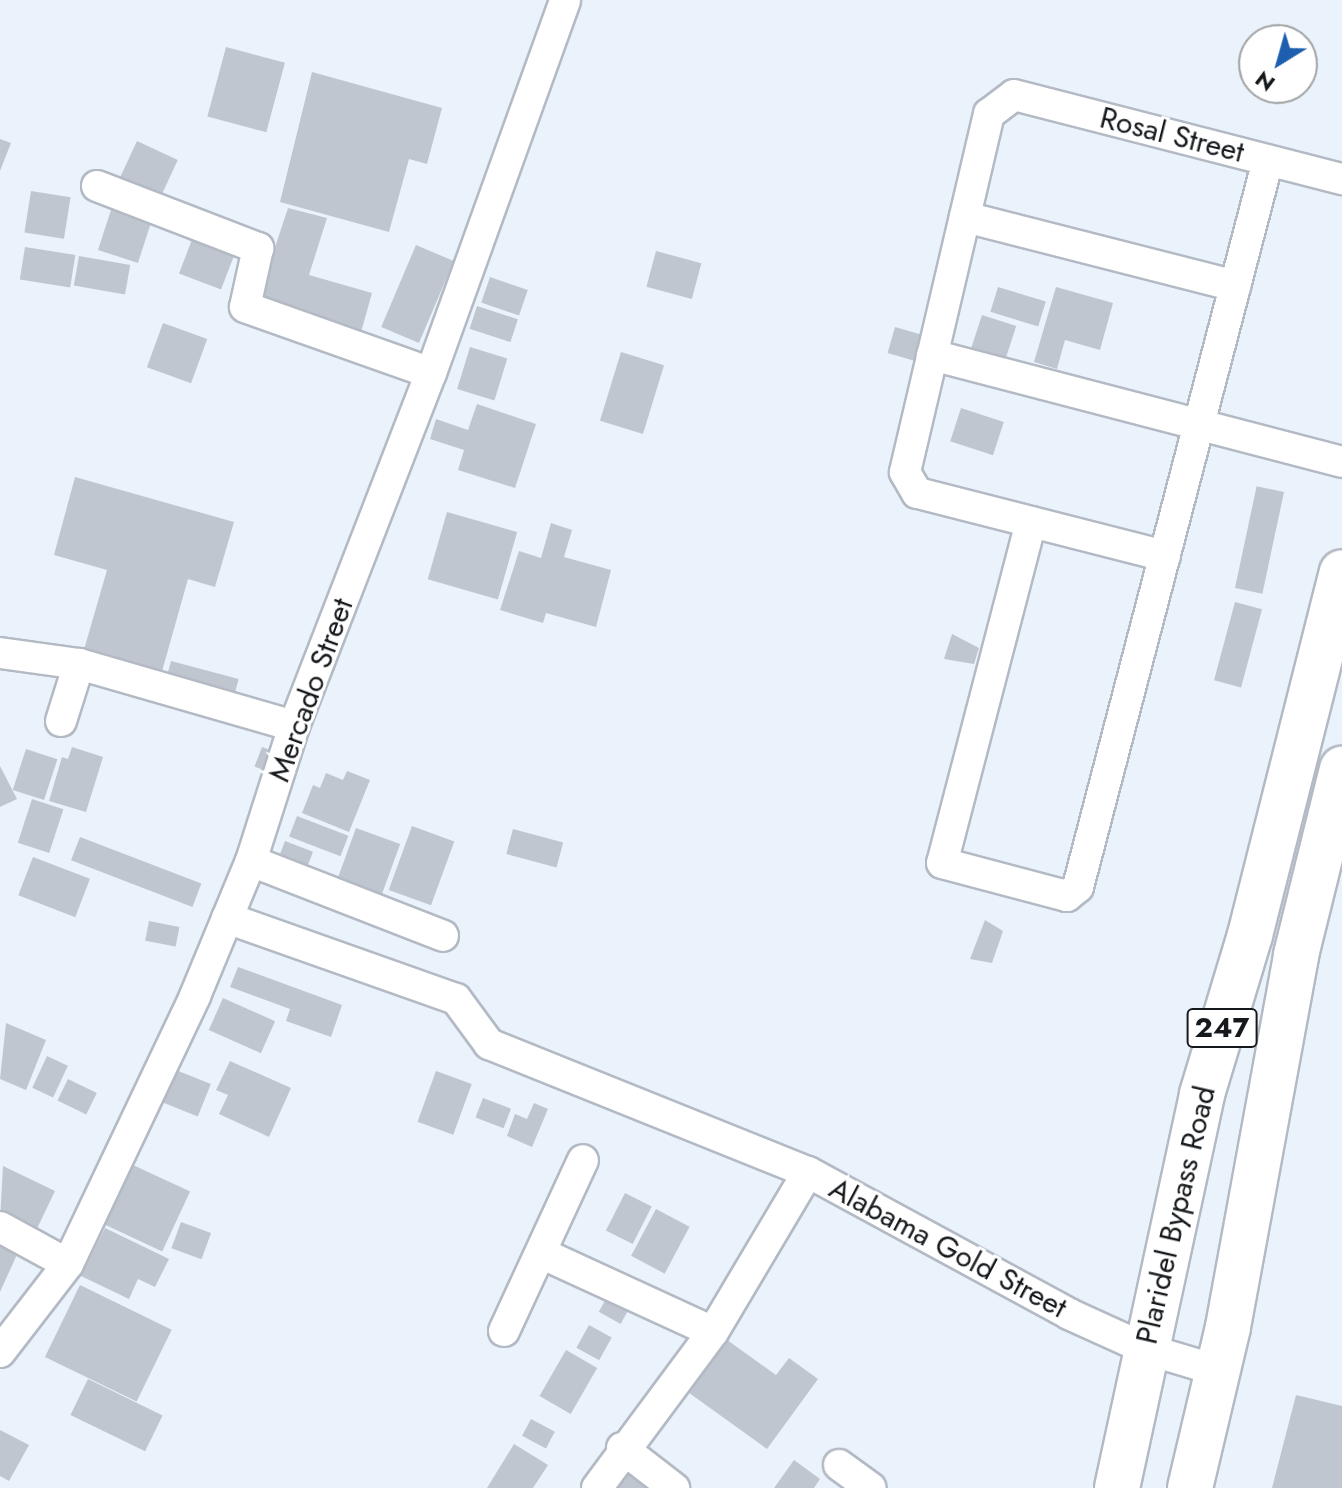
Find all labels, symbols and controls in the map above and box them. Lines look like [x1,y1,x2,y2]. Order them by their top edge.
north arrow [1238,24,1318,104]
text: N [1248,64,1281,100]
street label: Rosal Street [1096,100,1248,170]
street label: Mercado Street [261,593,361,787]
road number: 247 [1186,1004,1258,1052]
street label: Plaridel Bypass Road [1129,1082,1223,1348]
street label: Alabama Gold Street [823,1170,1073,1326]

